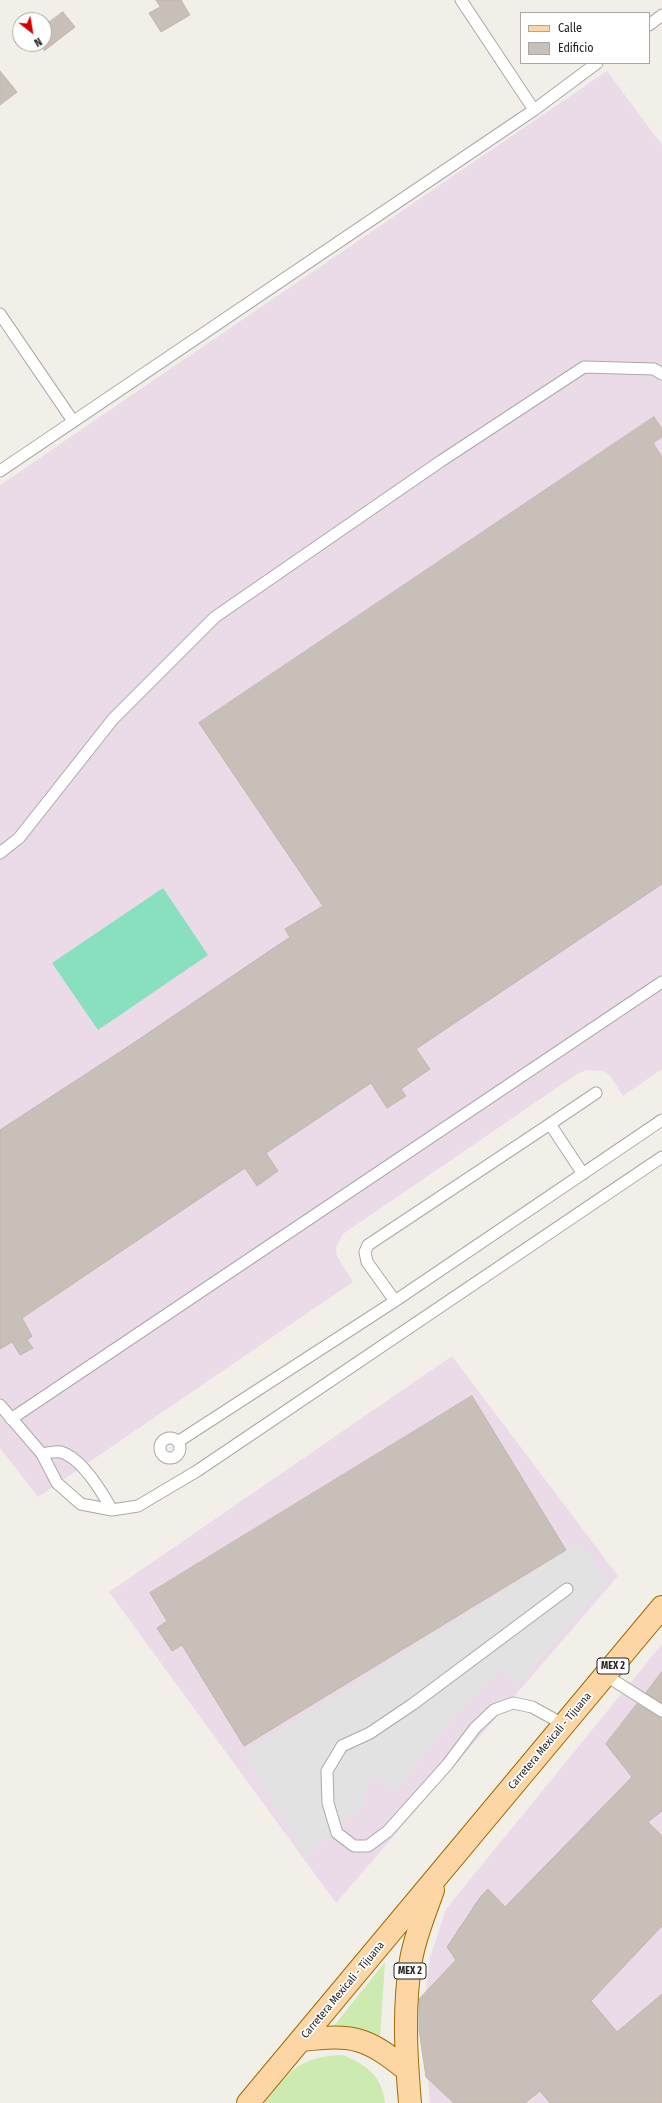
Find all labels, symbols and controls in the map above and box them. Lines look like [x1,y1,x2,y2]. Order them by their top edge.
north arrow [12,12,52,52]
legend [520,12,650,64]
text: Calle [558,21,582,35]
text: N [32,35,44,49]
text: Edificio [558,41,594,55]
road number: MEX 2 [597,1658,629,1674]
street label: Carretera Mexicali - Tijuana [506,1690,594,1792]
street label: Carretera Mexicali - Tijuana [299,1939,387,2041]
road number: MEX 2 [394,1963,426,1979]

